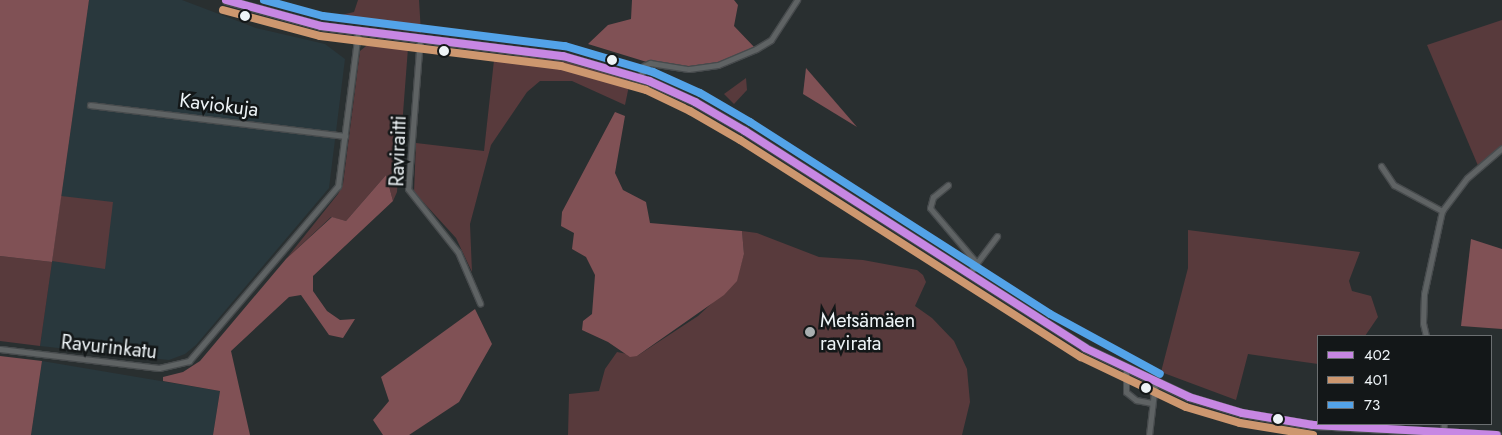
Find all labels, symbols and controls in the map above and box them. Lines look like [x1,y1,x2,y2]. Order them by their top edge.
unlabelled marker [240,11,250,21]
unlabelled marker [439,46,449,56]
unlabelled marker [607,55,617,65]
street label: Kaviokuja [178,88,260,122]
street label: Raviraitti [385,115,411,187]
place label: Metsämäen ravirata [820,309,915,356]
marker: Metsämäen ravirata [804,326,816,338]
street label: Ravurinkatu [60,330,158,364]
legend [1317,335,1492,425]
text: 402 [1364,344,1390,366]
text: 401 [1364,369,1389,391]
unlabelled marker [1141,383,1151,393]
text: 73 [1364,394,1380,416]
unlabelled marker [1273,414,1283,424]

